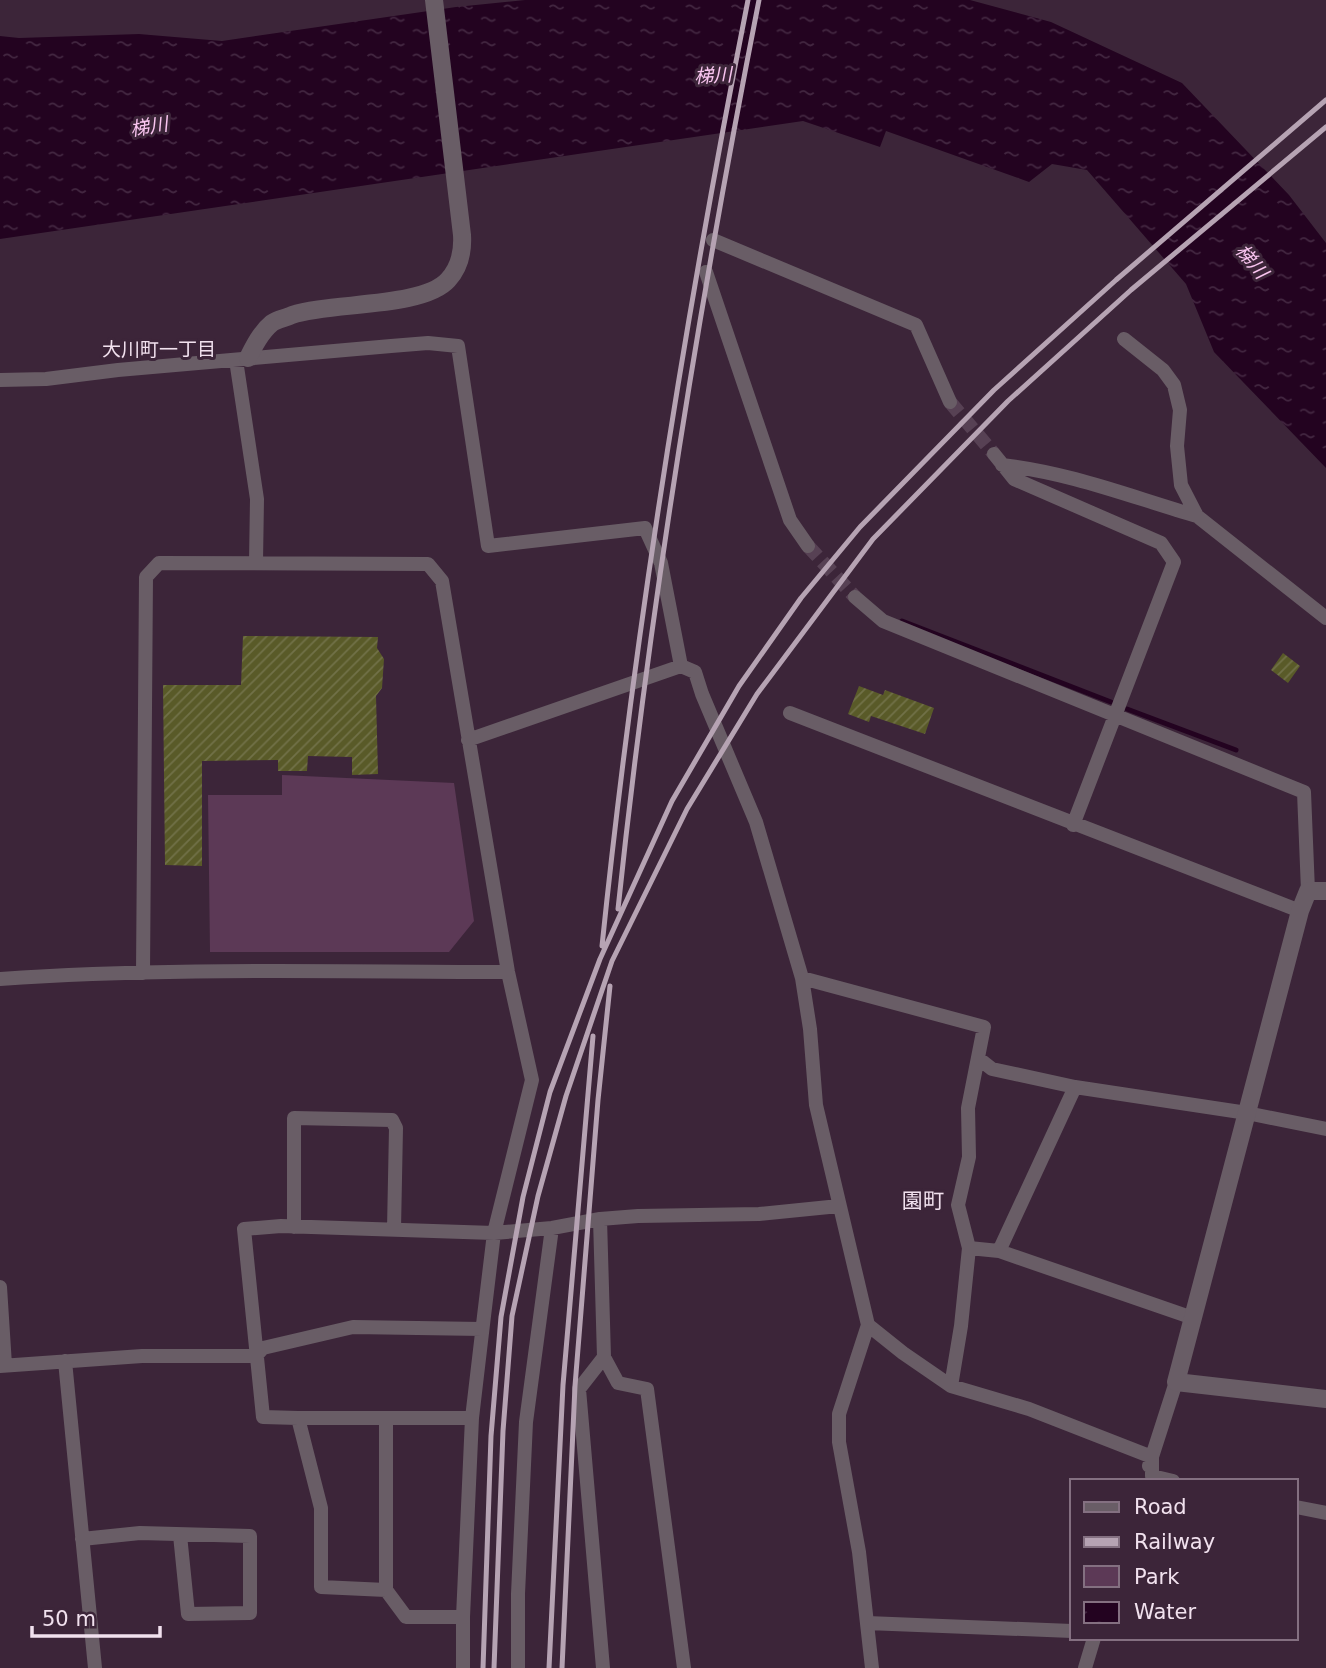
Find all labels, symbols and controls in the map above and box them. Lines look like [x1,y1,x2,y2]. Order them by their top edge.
water label: 梯川 [693,63,735,87]
water label: 梯川 [129,112,171,140]
water label: 梯川 [1231,239,1274,284]
district label: 大川町一丁目 [102,338,216,360]
district label: 園町 [902,1189,944,1213]
legend [1070,1479,1298,1640]
text: Road [1134,1495,1187,1519]
text: Railway [1134,1530,1215,1554]
text: Park [1134,1565,1180,1589]
scale bar [32,1594,159,1638]
text: Water [1134,1600,1196,1624]
text: 50 m [42,1607,96,1631]

